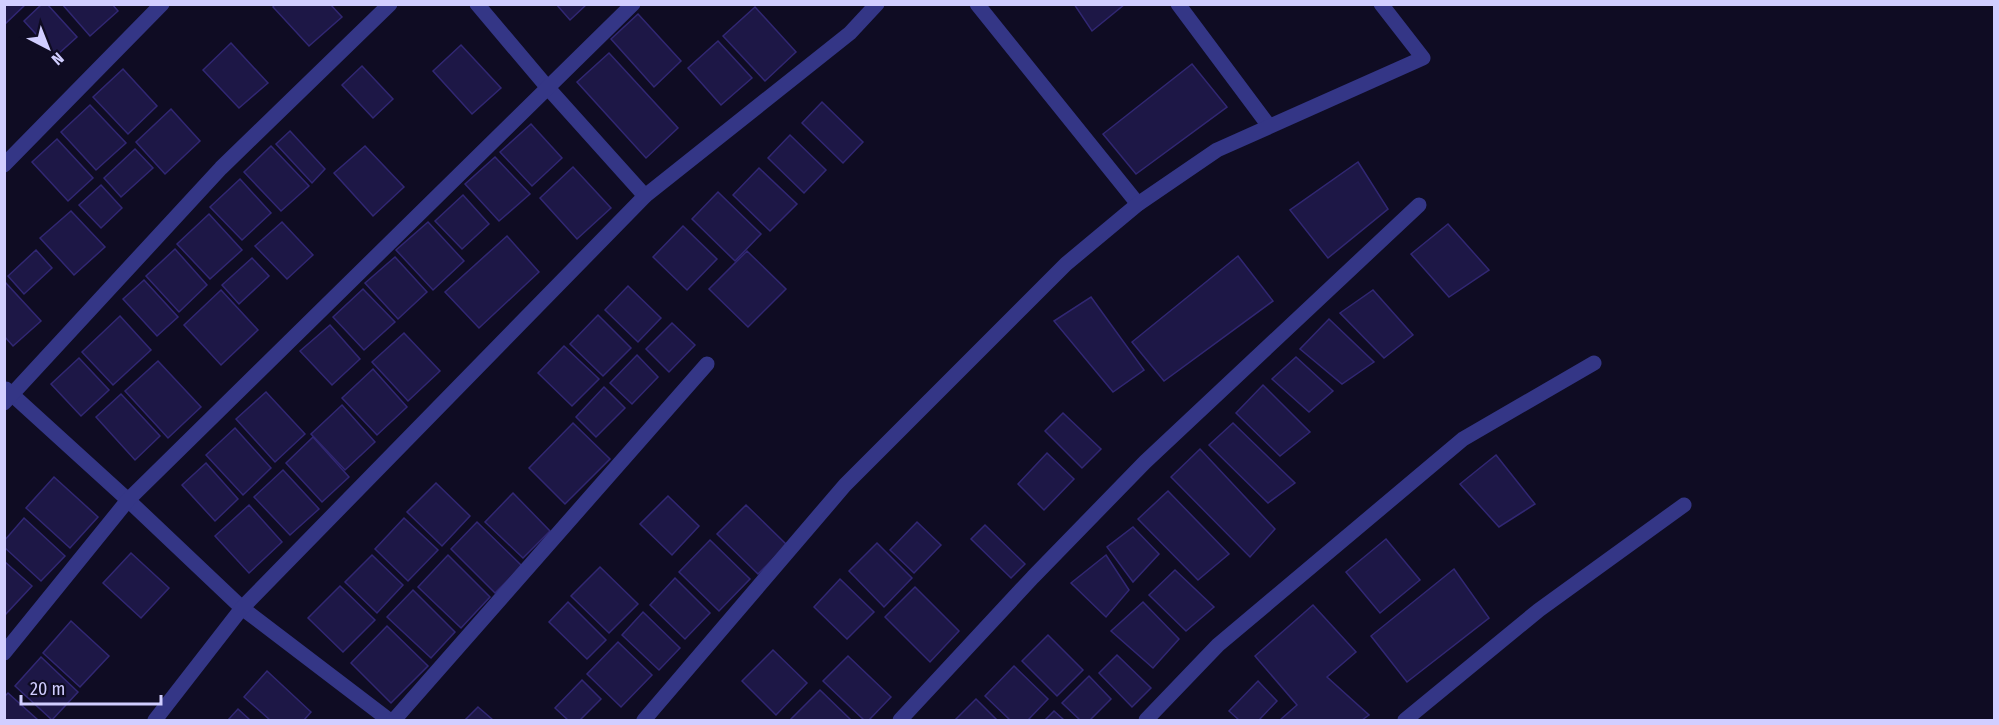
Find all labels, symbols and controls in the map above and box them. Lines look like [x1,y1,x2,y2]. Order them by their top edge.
north arrow [18,18,78,78]
text: N [48,49,68,69]
scale bar [21,668,160,706]
text: 20 m [30,678,65,700]

